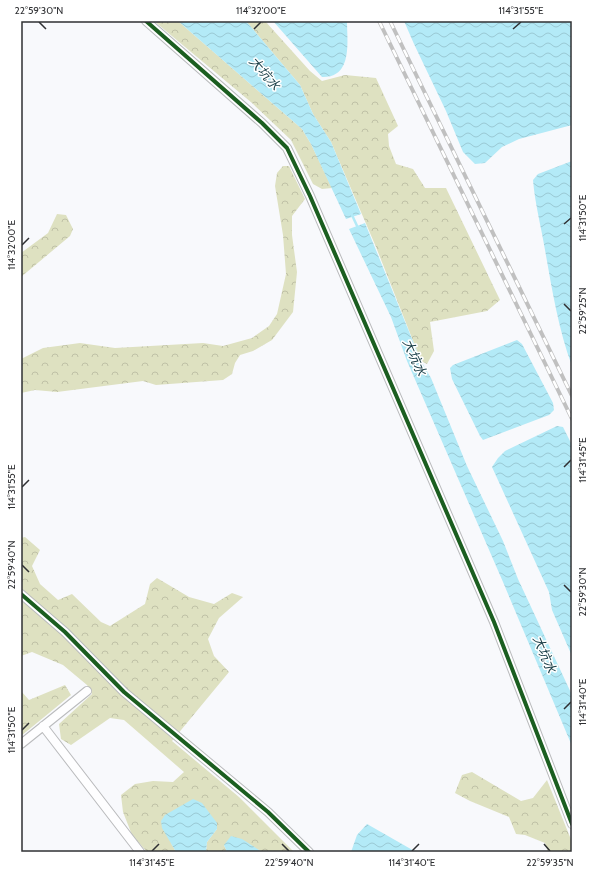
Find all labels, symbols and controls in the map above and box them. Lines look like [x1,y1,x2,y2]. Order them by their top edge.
text: 22°59'30"N [15,4,63,17]
text: 114°32'00"E [236,4,287,17]
text: 114°31'55"E [498,4,544,17]
water label: 大坑水 [246,53,284,94]
text: 114°31'50"E [576,194,589,241]
text: 114°32'00"E [5,219,18,270]
text: 22°59'25"N [576,287,589,335]
water label: 大坑水 [400,336,431,379]
text: 114°31'45"E [576,437,589,483]
text: 114°31'55"E [5,464,18,510]
text: 22°59'40"N [5,540,18,590]
text: 22°59'30"N [576,568,589,616]
water label: 大坑水 [530,633,560,676]
text: 114°31'40"E [576,678,589,725]
text: 114°31'50"E [5,706,18,753]
text: 114°31'45"E [129,856,175,869]
text: 22°59'40"N [264,856,314,869]
text: 114°31'40"E [389,856,436,869]
text: 22°59'35"N [526,856,574,869]

